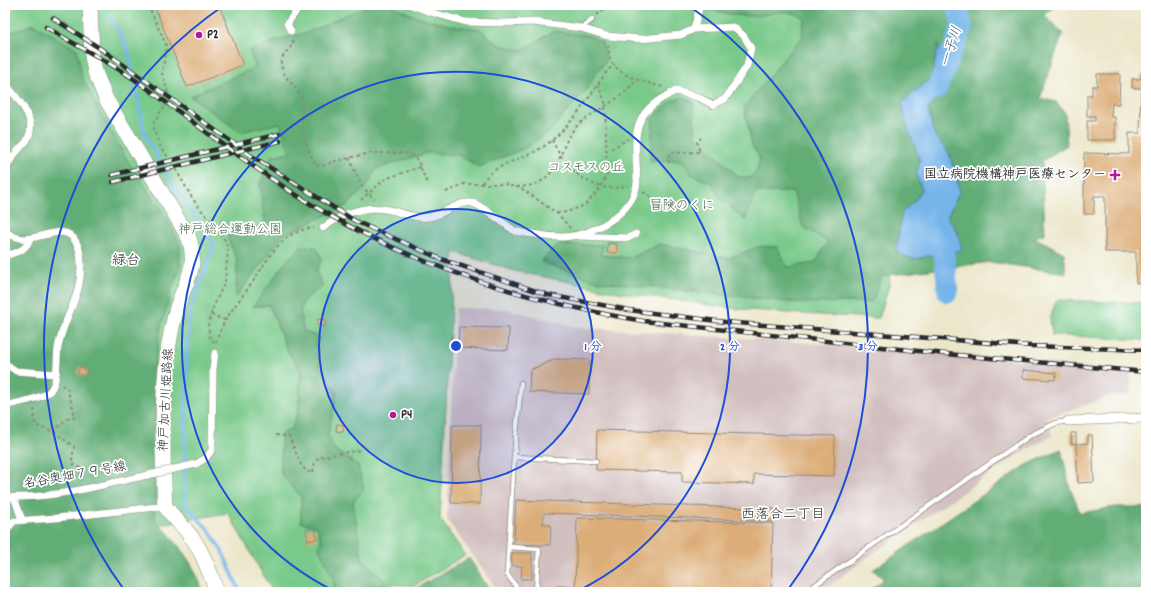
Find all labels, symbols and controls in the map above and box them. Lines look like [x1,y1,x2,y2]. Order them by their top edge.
water label: 一子川 [936,24,968,70]
place label: P2 [207,26,219,45]
marker: P2 [194,30,204,40]
park label: コスモスの丘 [547,159,625,178]
place label: 国立病院機構神戸医療センター [924,166,1106,185]
marker: 国立病院機構神戸医療センター [1109,169,1121,181]
park label: 冒険のくに [649,197,715,216]
park label: 神戸総合運動公園 [178,221,282,240]
district label: 緑台 [112,251,140,271]
centre of rings [449,339,463,353]
text: 1 分 [584,339,602,356]
text: 2 分 [720,339,740,356]
text: 3 分 [858,339,878,356]
street label: 神戸加古川姫路線 [155,347,179,452]
place label: P4 [401,406,412,425]
marker: P4 [388,410,398,420]
street label: 名谷奥畑７９号線 [22,457,129,494]
district label: 西落合二丁目 [741,505,825,525]

